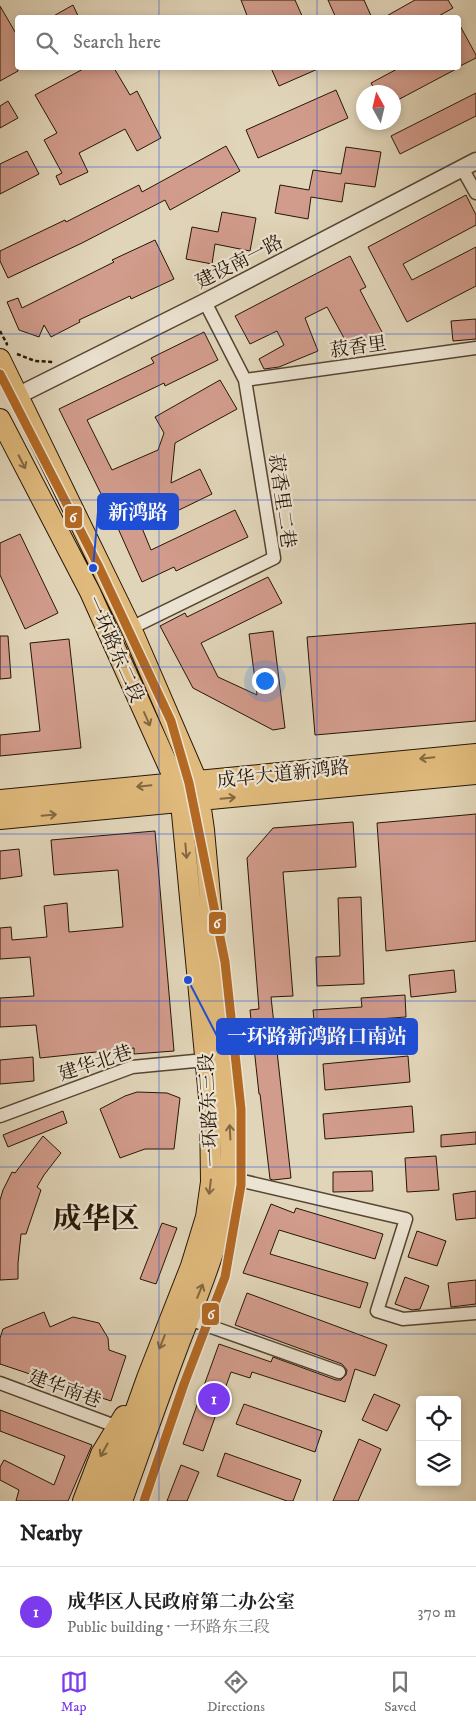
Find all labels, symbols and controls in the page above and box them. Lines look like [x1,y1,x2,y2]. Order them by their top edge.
search box [15,15,461,70]
icon: search [33,29,61,57]
text: Search here [73,31,161,54]
north arrow [356,85,401,130]
street label: 建设南一路 [192,231,287,294]
street label: 菽香里 [328,332,388,363]
street label: 菽香里二巷 [264,453,300,550]
one-way arrow [18,455,28,469]
callout: 新鸿路 [98,494,178,529]
text: 新鸿路 [108,501,168,526]
line badge: 6 [64,505,83,529]
text: 6 [69,509,77,527]
street label: 一环路东二段 [81,593,148,706]
your location [252,668,278,694]
one-way arrow [143,711,153,726]
one-way arrow [420,754,436,763]
street label: 成华大道新鸿路 [216,756,351,793]
one-way arrow [136,781,152,791]
one-way arrow [219,793,235,802]
one-way arrow [40,810,56,819]
one-way arrow [181,843,190,859]
line badge: 6 [208,911,227,935]
text: 6 [213,915,221,933]
callout: 一环路新鸿路口南站 [217,1019,417,1054]
text: 一环路新鸿路口南站 [227,1025,407,1050]
street label: 建华北巷 [56,1041,135,1086]
street label: 一环路东三段 [195,1052,224,1167]
one-way arrow [226,1125,235,1141]
one-way arrow [205,1179,215,1195]
district label: 成华区 [52,1202,140,1238]
one-way arrow [196,1283,205,1299]
line badge: 6 [201,1302,220,1326]
text: 6 [207,1306,215,1324]
one-way arrow [157,1334,167,1349]
street label: 建华南巷 [25,1366,104,1413]
pin: 1 [198,1380,230,1418]
map controls [416,1396,461,1486]
button: locate [416,1396,461,1441]
button: layers [416,1441,461,1486]
one-way arrow [99,1442,109,1457]
text: Nearby [20,1521,82,1547]
text: 成华区人民政府第二办公室 [67,1591,295,1614]
text: 1 [33,1602,39,1622]
text: 370 m [418,1602,456,1622]
text: Public building · 一环路东三段 [67,1617,270,1637]
tab: Map [60,1668,88,1716]
tab: Directions [207,1668,265,1716]
tab: Saved [384,1668,416,1716]

